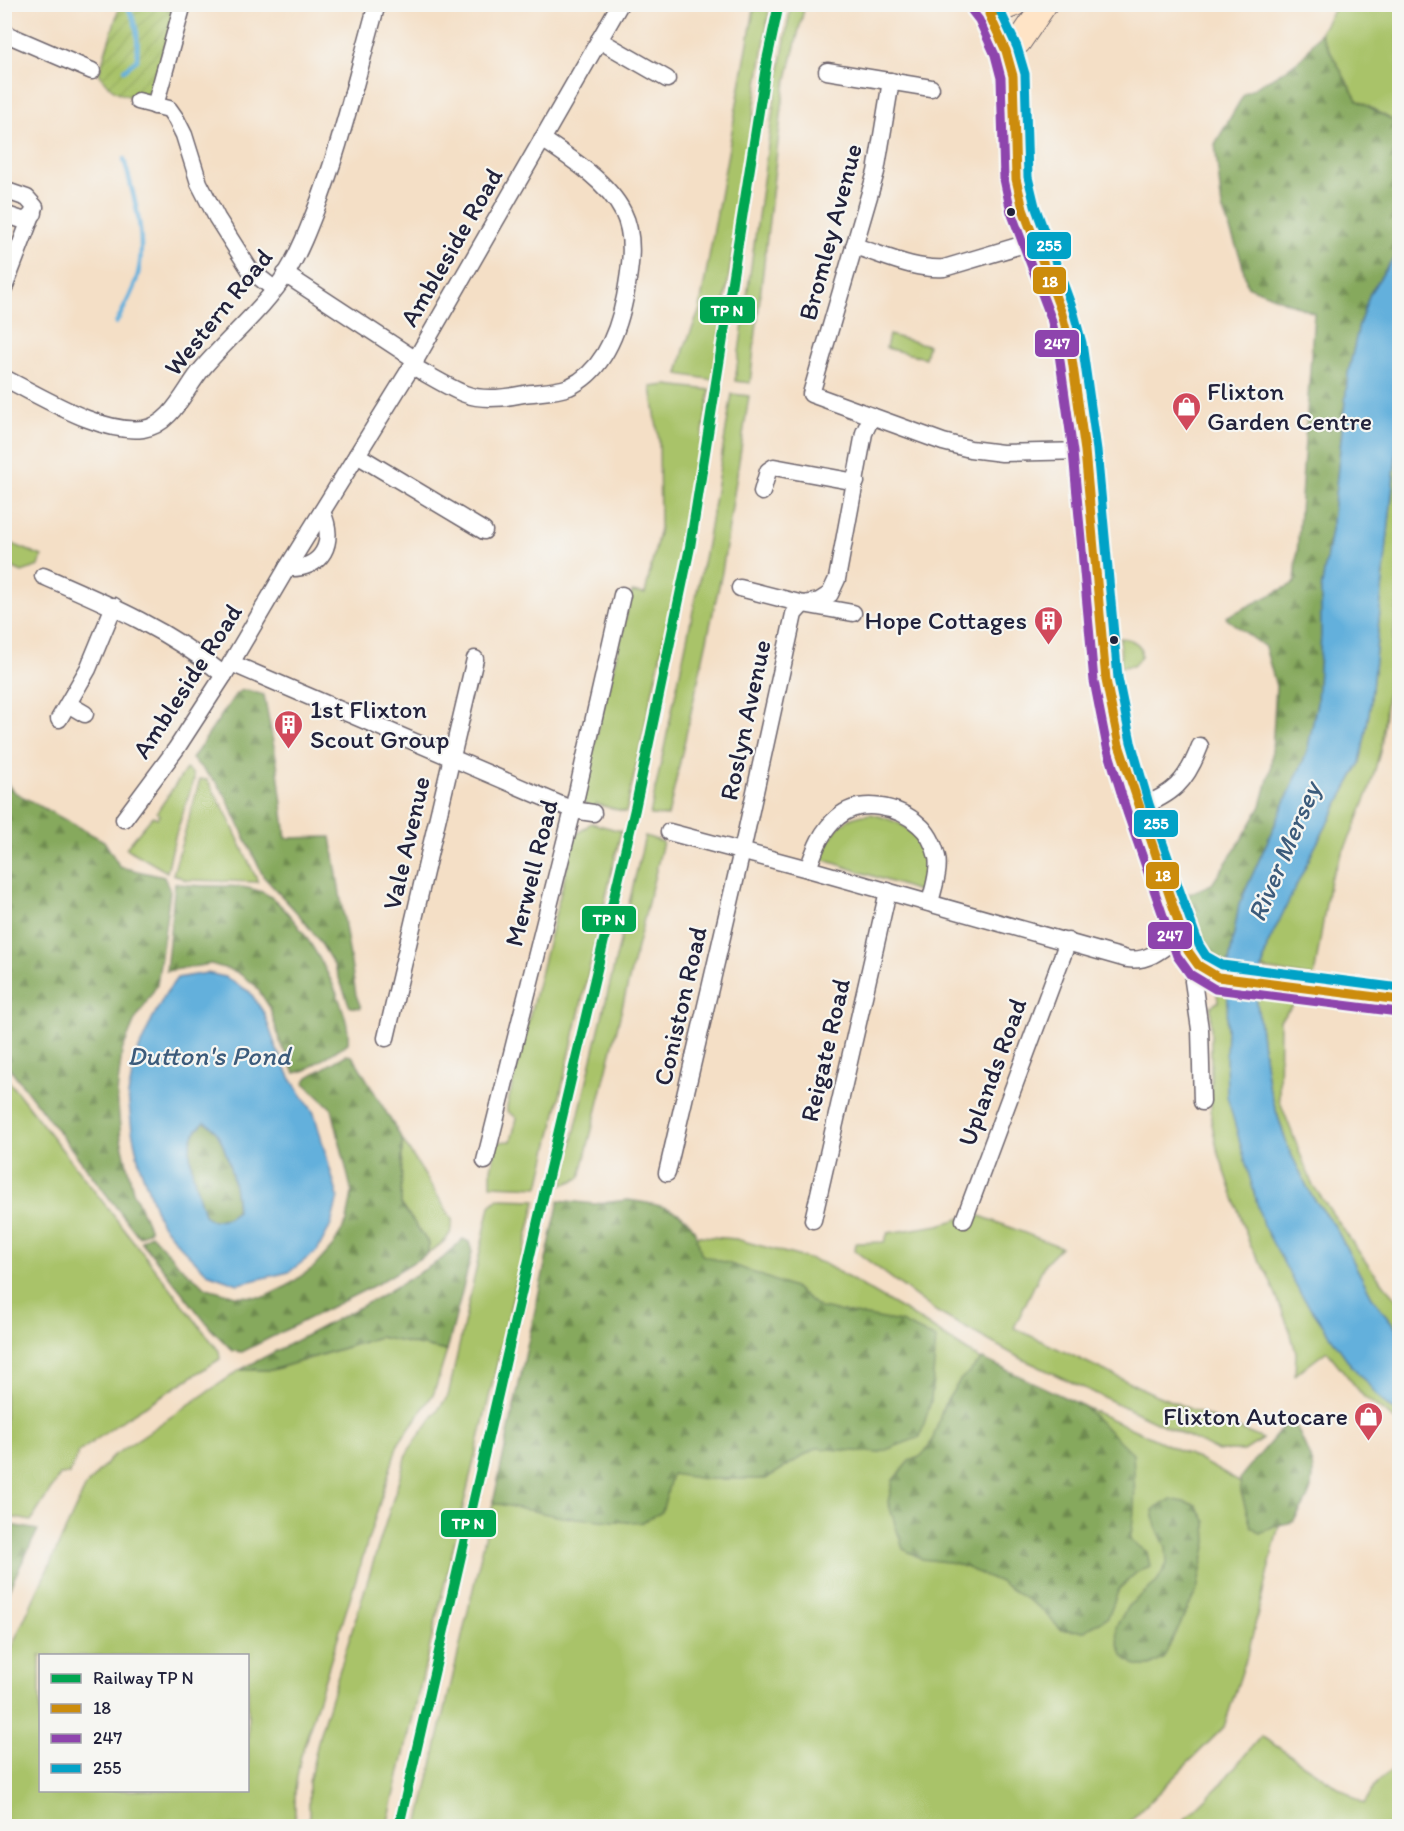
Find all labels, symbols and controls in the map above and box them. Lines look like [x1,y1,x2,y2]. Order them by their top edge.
street label: Bromley Avenue [791,140,869,324]
street label: Ambleside Road [393,162,509,332]
unlabelled marker [1005,206,1017,218]
line badge: 255 [1026,231,1072,260]
text: 255 [1036,236,1062,255]
street label: Western Road [157,242,279,382]
line badge: 18 [1032,266,1067,295]
text: 18 [1042,272,1058,291]
line badge: TP N [699,296,756,324]
text: TP N [710,301,743,320]
line badge: 247 [1034,329,1080,358]
text: 247 [1044,334,1070,353]
place label: Flixton Garden Centre [1207,375,1372,437]
shop icon: Flixton Garden Centre [1170,390,1202,432]
street label: Ambleside Road [125,598,249,764]
place label: Hope Cottages [864,604,1027,636]
building icon: Hope Cottages [1032,604,1064,646]
unlabelled marker [1108,634,1120,646]
street label: Roslyn Avenue [712,637,778,803]
place label: 1st Flixton Scout Group [310,693,450,755]
building icon: 1st Flixton Scout Group [273,708,305,750]
street label: Vale Avenue [375,773,437,913]
water label: River Mersey [1239,774,1329,926]
street label: Merwell Road [497,796,565,950]
line badge: 255 [1133,809,1179,838]
text: 255 [1143,814,1169,833]
line badge: 18 [1145,861,1180,890]
text: 18 [1155,866,1171,885]
line badge: TP N [581,905,637,933]
text: TP N [592,910,625,929]
line badge: 247 [1147,921,1193,950]
street label: Coniston Road [646,923,714,1089]
text: 247 [1157,926,1183,945]
street label: Reigate Road [793,975,857,1125]
street label: Uplands Road [950,994,1034,1150]
water label: Dutton's Pond [127,1039,293,1072]
place label: Flixton Autocare [1163,1400,1348,1432]
shop icon: Flixton Autocare [1353,1400,1385,1442]
line badge: TP N [440,1509,497,1538]
text: TP N [451,1514,484,1533]
legend [39,1654,249,1792]
text: Railway TP N [93,1667,194,1689]
text: 18 [93,1697,111,1719]
text: 247 [93,1727,122,1749]
text: 255 [93,1757,121,1779]

